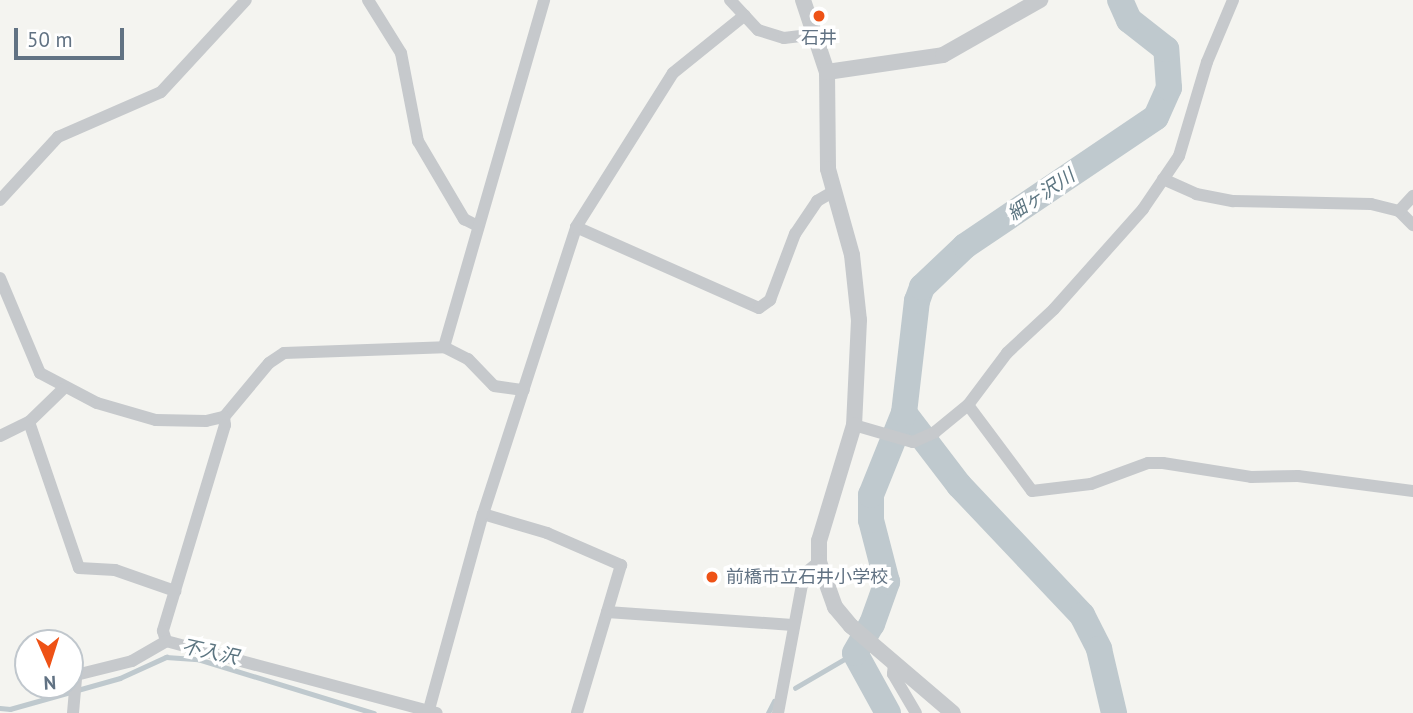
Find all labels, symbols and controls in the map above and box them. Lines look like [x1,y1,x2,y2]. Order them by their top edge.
marker: 石井 [811,8,827,24]
scale bar [18,14,128,58]
text: 50 m [27,26,73,53]
place label: 石井 [801,27,837,49]
water label: 細ヶ沢川 [1003,164,1079,226]
place label: 前橋市立石井小学校 [726,566,888,588]
marker: 前橋市立石井小学校 [704,569,720,585]
north arrow [14,629,84,699]
water label: 不入沢 [180,635,240,669]
text: N [43,671,57,695]

